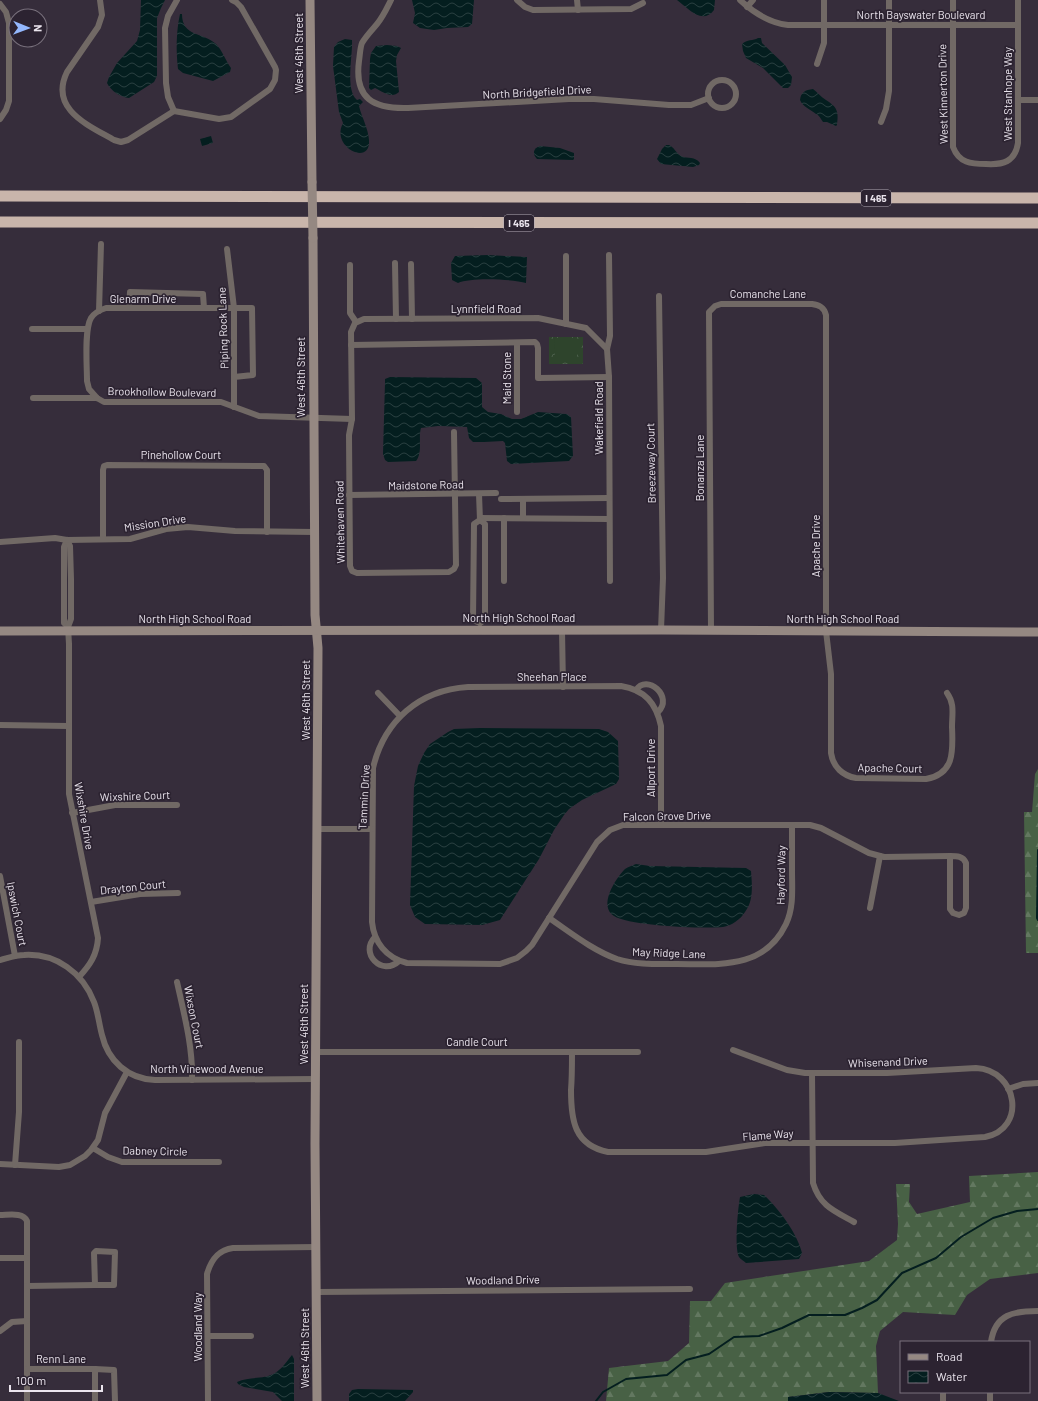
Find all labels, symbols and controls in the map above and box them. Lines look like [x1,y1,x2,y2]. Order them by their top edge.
north arrow [8,8,48,48]
street label: North Bayswater Boulevard [857,8,985,21]
street label: West 46th Street [292,13,305,93]
text: N [32,24,45,32]
street label: West Kinnerton Drive [935,44,950,144]
street label: West Stanhope Way [1001,47,1014,141]
street label: North Bridgefield Drive [482,82,592,101]
road number: I 465 [861,190,891,206]
road number: I 465 [504,215,534,231]
street label: Piping Rock Lane [215,287,230,369]
street label: Comanche Lane [730,287,806,300]
street label: Glenarm Drive [110,292,176,305]
street label: Lynnfield Road [451,302,521,315]
street label: West 46th Street [294,337,307,417]
street label: Maid Stone [500,352,513,404]
street label: Wakefield Road [592,381,605,455]
street label: Brookhollow Boulevard [107,384,217,399]
street label: Breezeway Court [643,423,658,503]
street label: Bonanza Lane [693,435,706,501]
street label: Pinehollow Court [141,448,221,461]
street label: Maidstone Road [388,477,464,492]
street label: Whitehaven Road [332,480,347,564]
street label: Mission Drive [123,511,187,534]
street label: Apache Drive [809,515,822,577]
street label: North High School Road [463,611,575,624]
street label: North High School Road [139,612,251,625]
street label: North High School Road [787,612,899,625]
street label: West 46th Street [299,660,312,740]
street label: Sheehan Place [517,670,587,683]
street label: Allport Drive [644,739,657,797]
street label: Apache Court [858,760,922,775]
street label: Tammin Drive [355,764,372,830]
street label: Wixshire Drive [72,781,97,851]
street label: Wixshire Court [100,788,170,803]
street label: Falcon Grove Drive [623,808,711,823]
street label: Hayford Way [773,845,788,905]
street label: Drayton Court [99,877,166,896]
street label: Ipswich Court [5,881,30,947]
street label: May Ridge Lane [632,945,706,960]
street label: Wixson Court [182,984,207,1049]
street label: West 46th Street [297,984,310,1064]
street label: Candle Court [446,1035,508,1048]
street label: Whisenand Drive [848,1054,928,1069]
street label: North Vinewood Avenue [150,1062,264,1075]
street label: Flame Way [742,1126,794,1143]
street label: Dabney Circle [123,1143,188,1158]
street label: Woodland Drive [466,1272,540,1287]
street label: Woodland Way [191,1292,204,1362]
street label: West 46th Street [298,1308,311,1388]
legend [900,1341,1030,1393]
text: Road [936,1349,963,1363]
street label: Renn Lane [36,1352,86,1365]
scale bar [10,1367,102,1393]
text: Water [936,1369,968,1383]
text: 100 m [16,1373,46,1387]

